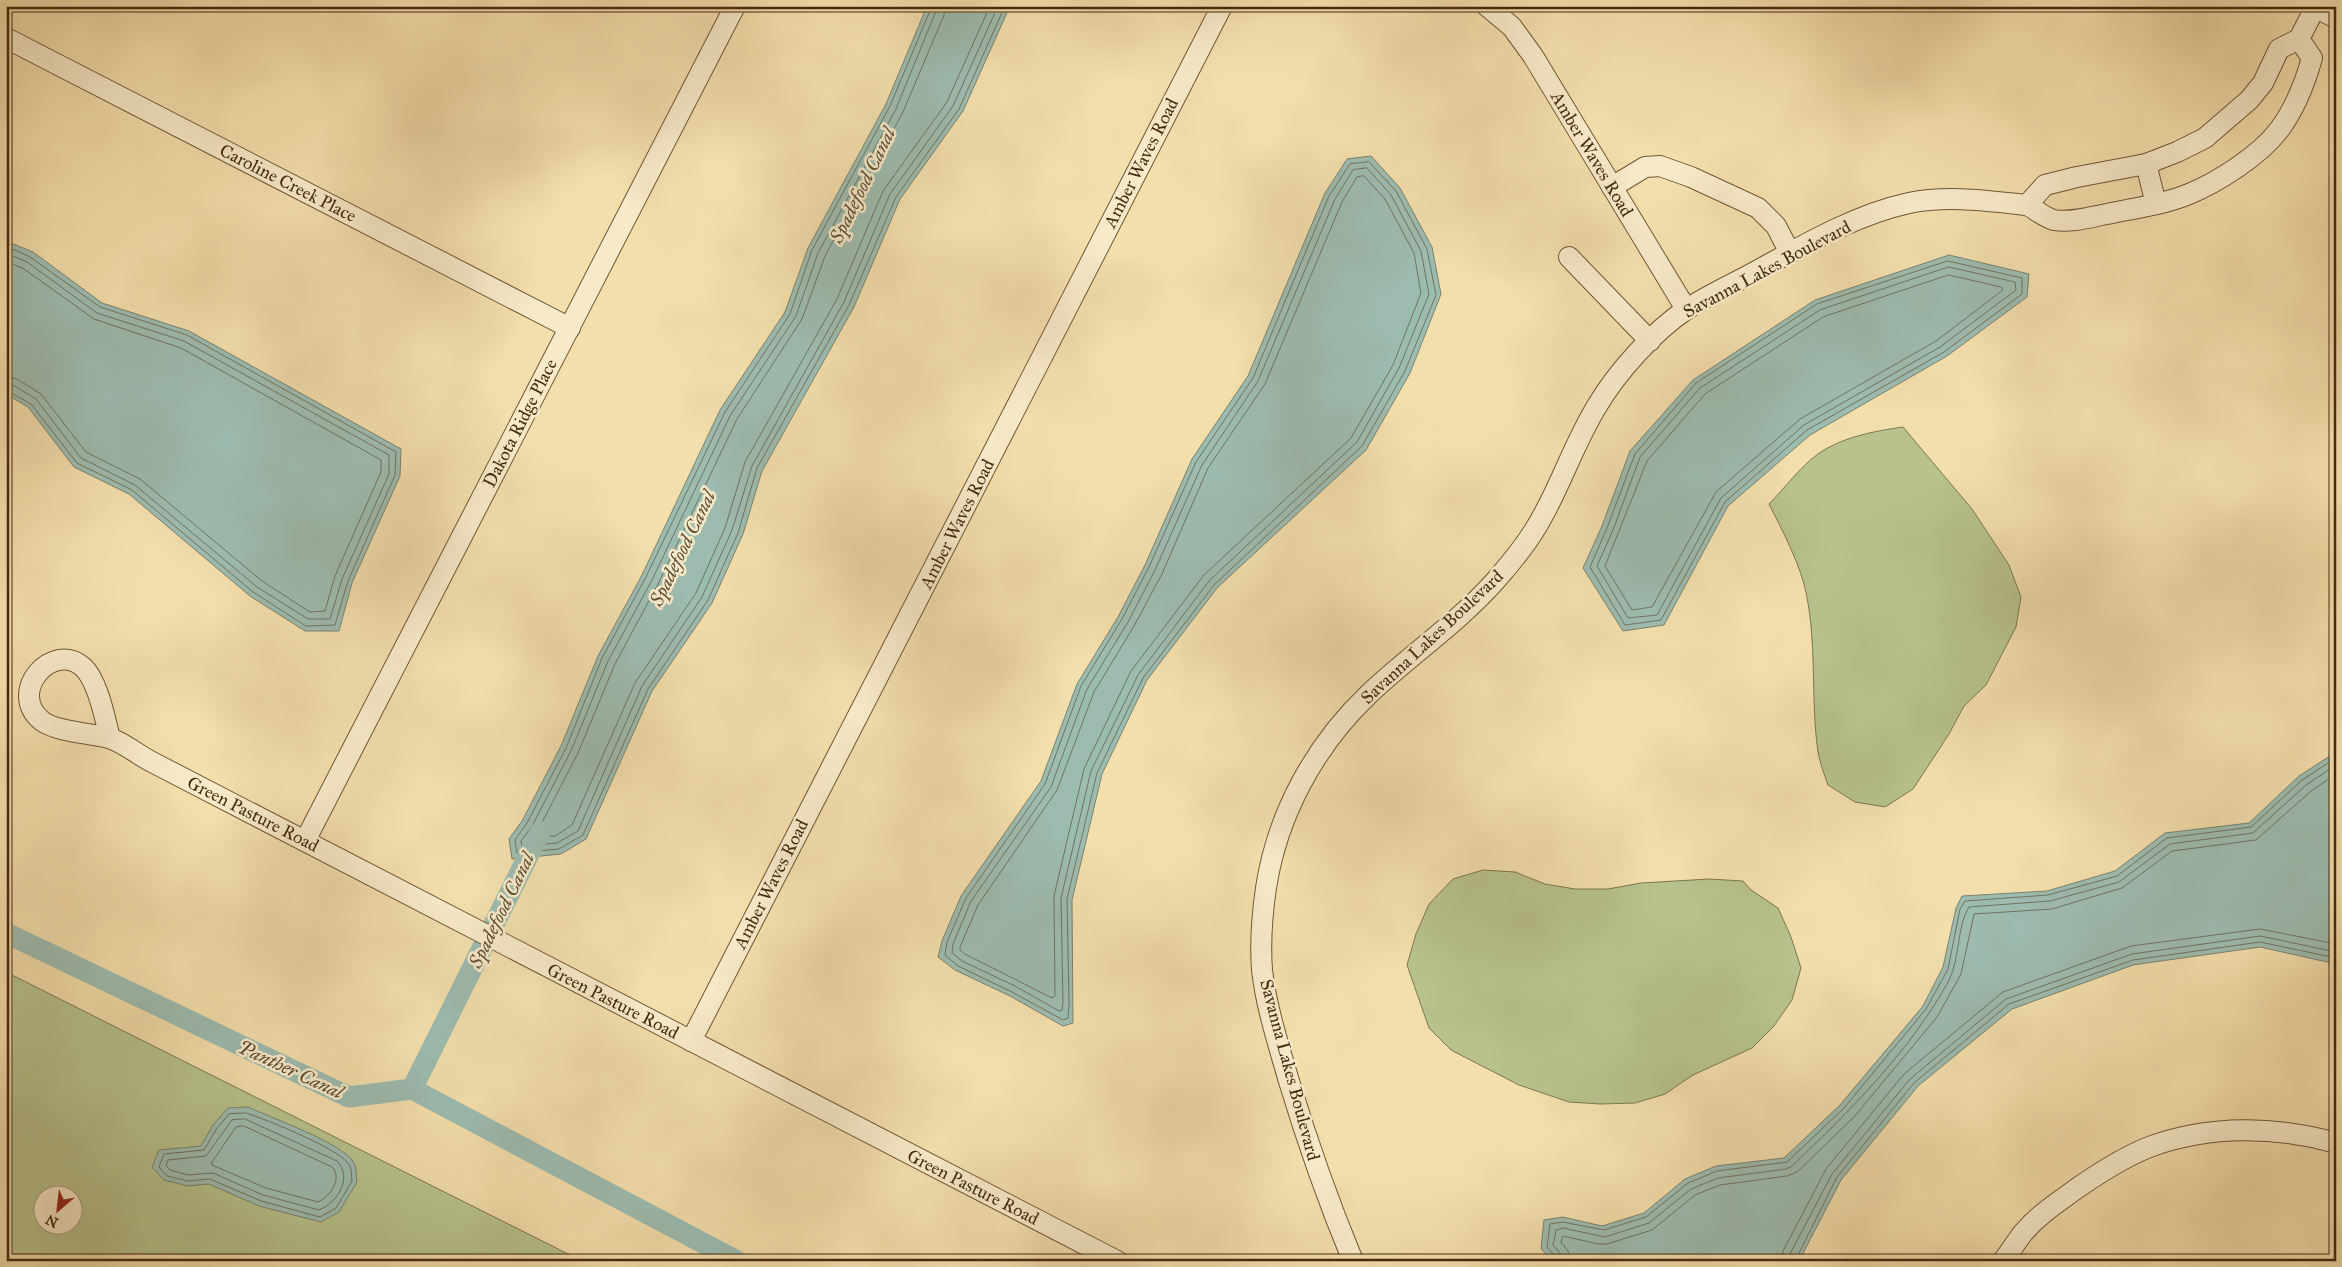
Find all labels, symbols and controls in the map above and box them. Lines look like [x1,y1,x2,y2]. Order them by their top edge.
street label: Amber Waves Road [1545,86,1638,221]
street label: Amber Waves Road [1098,95,1183,232]
water label: Spadefood Canal [824,122,902,248]
street label: Caroline Creek Place [216,139,360,227]
street label: Savanna Lakes Boulevard [1679,215,1855,323]
street label: Dakota Ridge Place [478,355,563,491]
street label: Amber Waves Road [914,456,999,593]
water label: Spadefood Canal [644,485,722,611]
street label: Savanna Lakes Boulevard [1356,565,1508,709]
street label: Green Pasture Road [183,771,323,857]
street label: Amber Waves Road [728,816,813,953]
water label: Spadefood Canal [463,847,541,973]
street label: Green Pasture Road [543,958,683,1044]
street label: Savanna Lakes Boulevard [1255,977,1325,1163]
water label: Panther Canal [235,1035,349,1105]
street label: Green Pasture Road [903,1144,1043,1230]
north arrow [32,1184,82,1234]
text: N [43,1211,61,1231]

